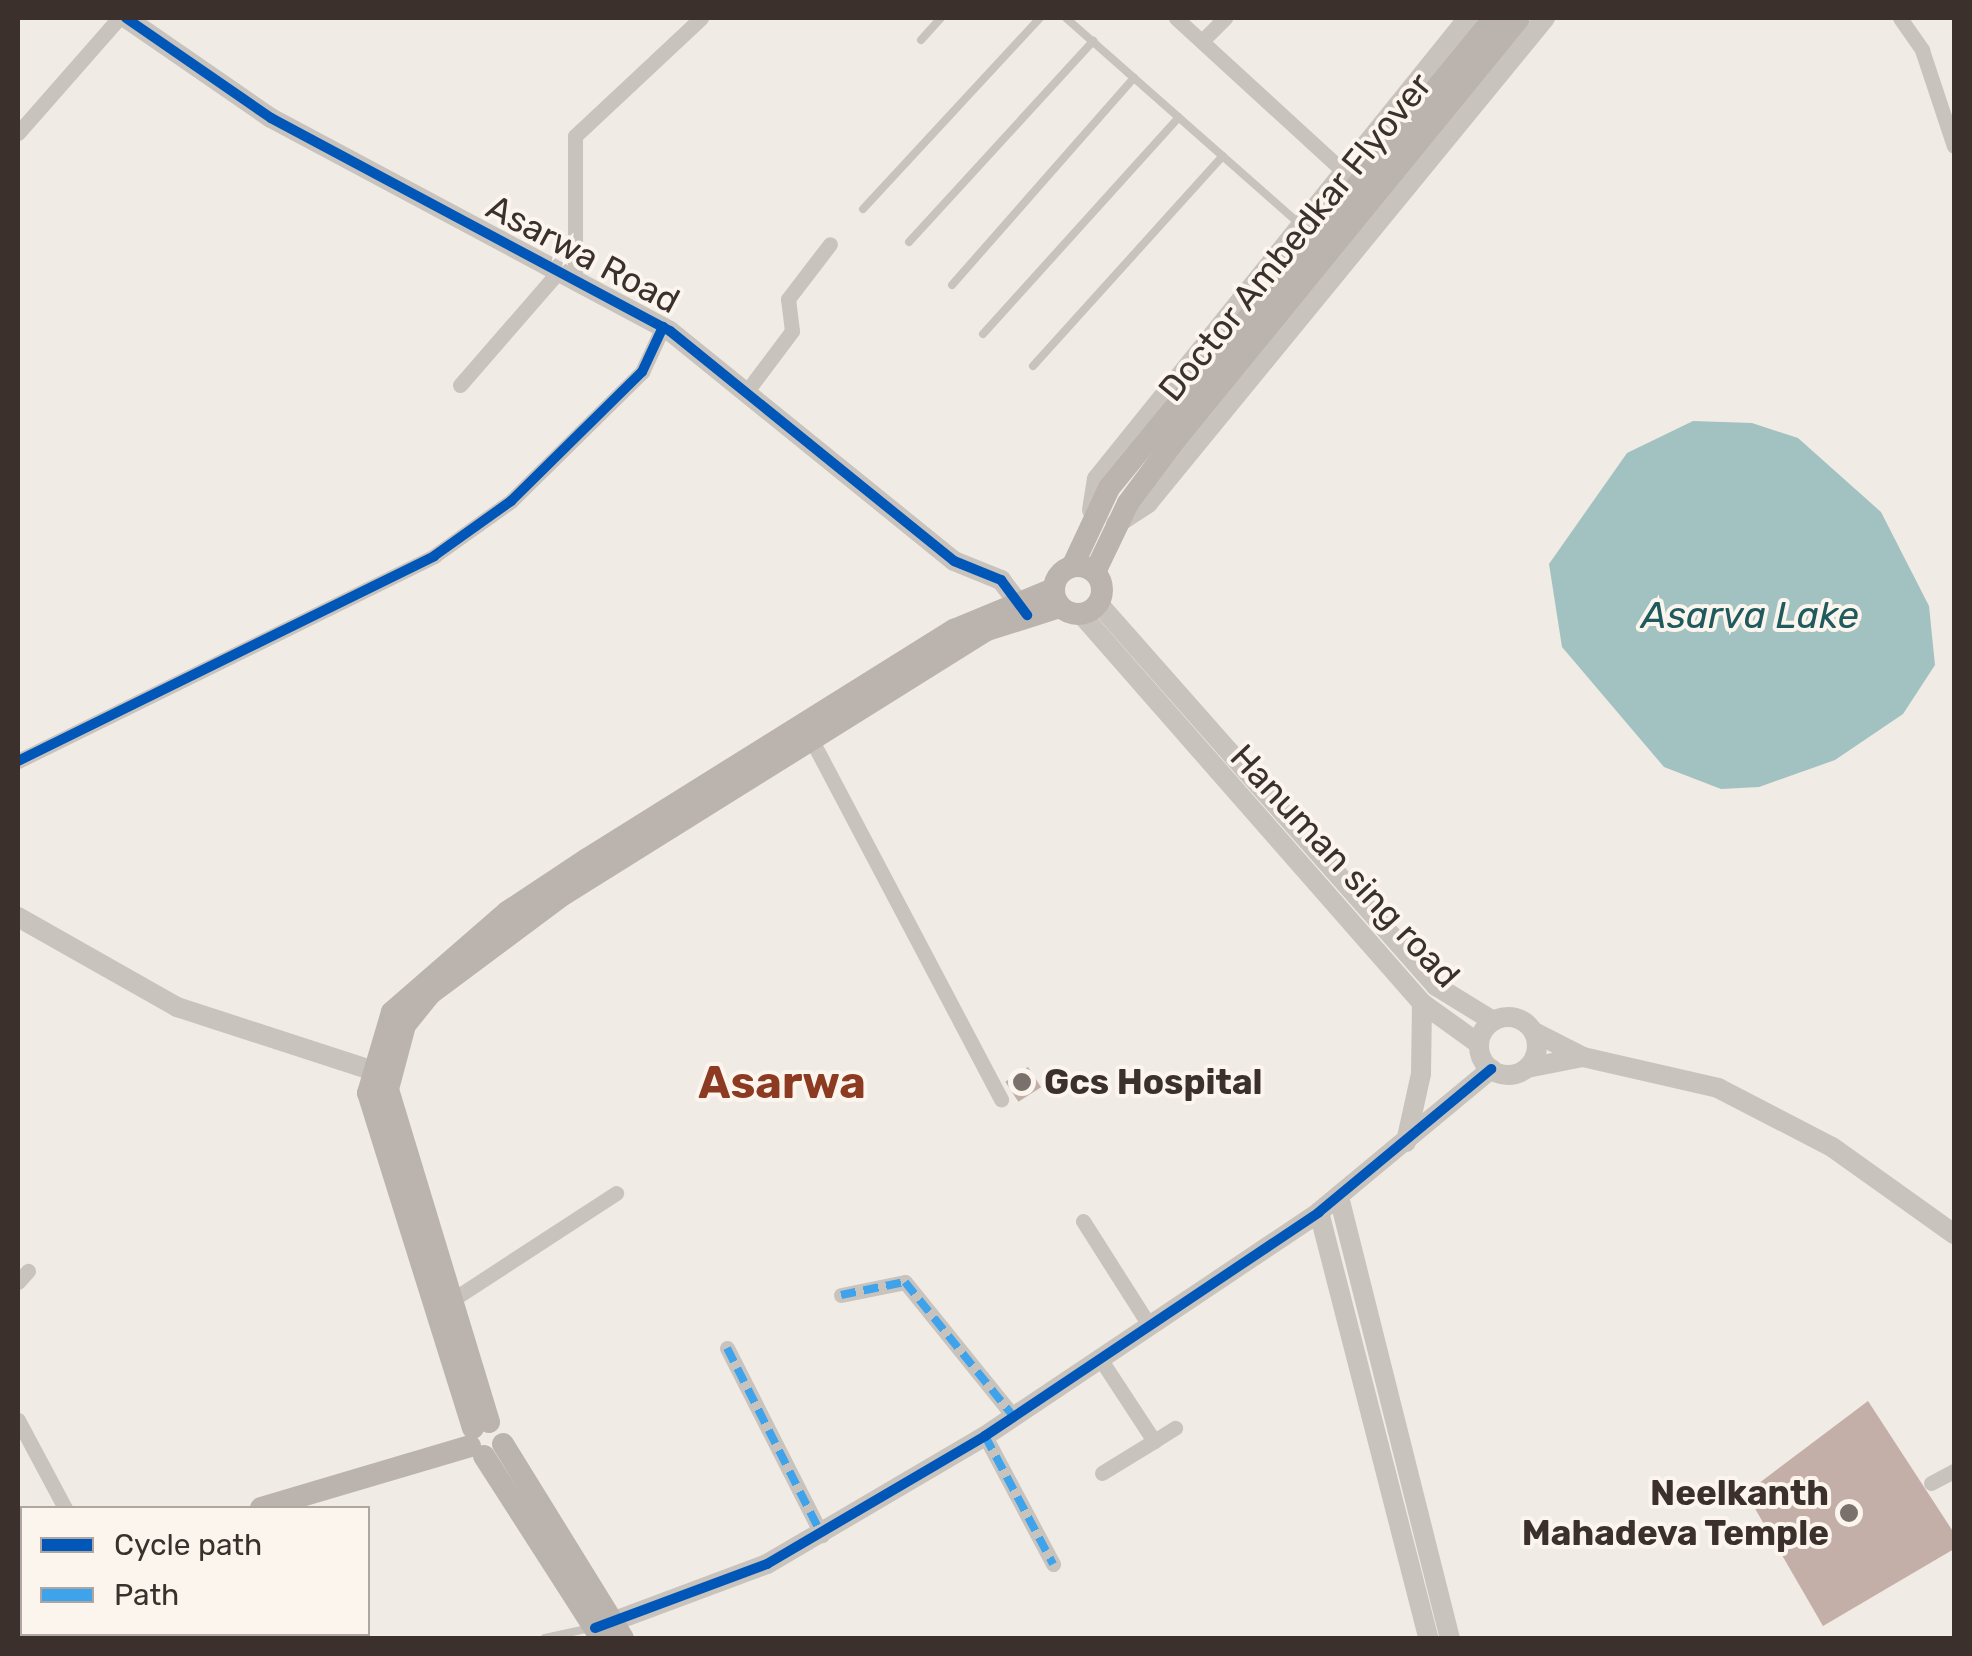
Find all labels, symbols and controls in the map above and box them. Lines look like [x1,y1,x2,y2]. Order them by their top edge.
street label: Doctor Ambedkar Flyover [1149,63,1441,411]
street label: Asarwa Road [479,186,687,322]
water label: Asarva Lake [1641,593,1859,639]
street label: Hanuman sing road [1222,736,1468,996]
district label: Asarwa [698,1056,866,1110]
place label: Gcs Hospital [1044,1061,1263,1103]
marker: Gcs Hospital [1009,1069,1035,1095]
place label: Neelkanth Mahadeva Temple [1521,1472,1829,1554]
marker: Neelkanth Mahadeva Temple [1838,1502,1860,1524]
legend [20,1506,370,1636]
text: Cycle path [114,1527,262,1563]
text: Path [114,1577,179,1613]

